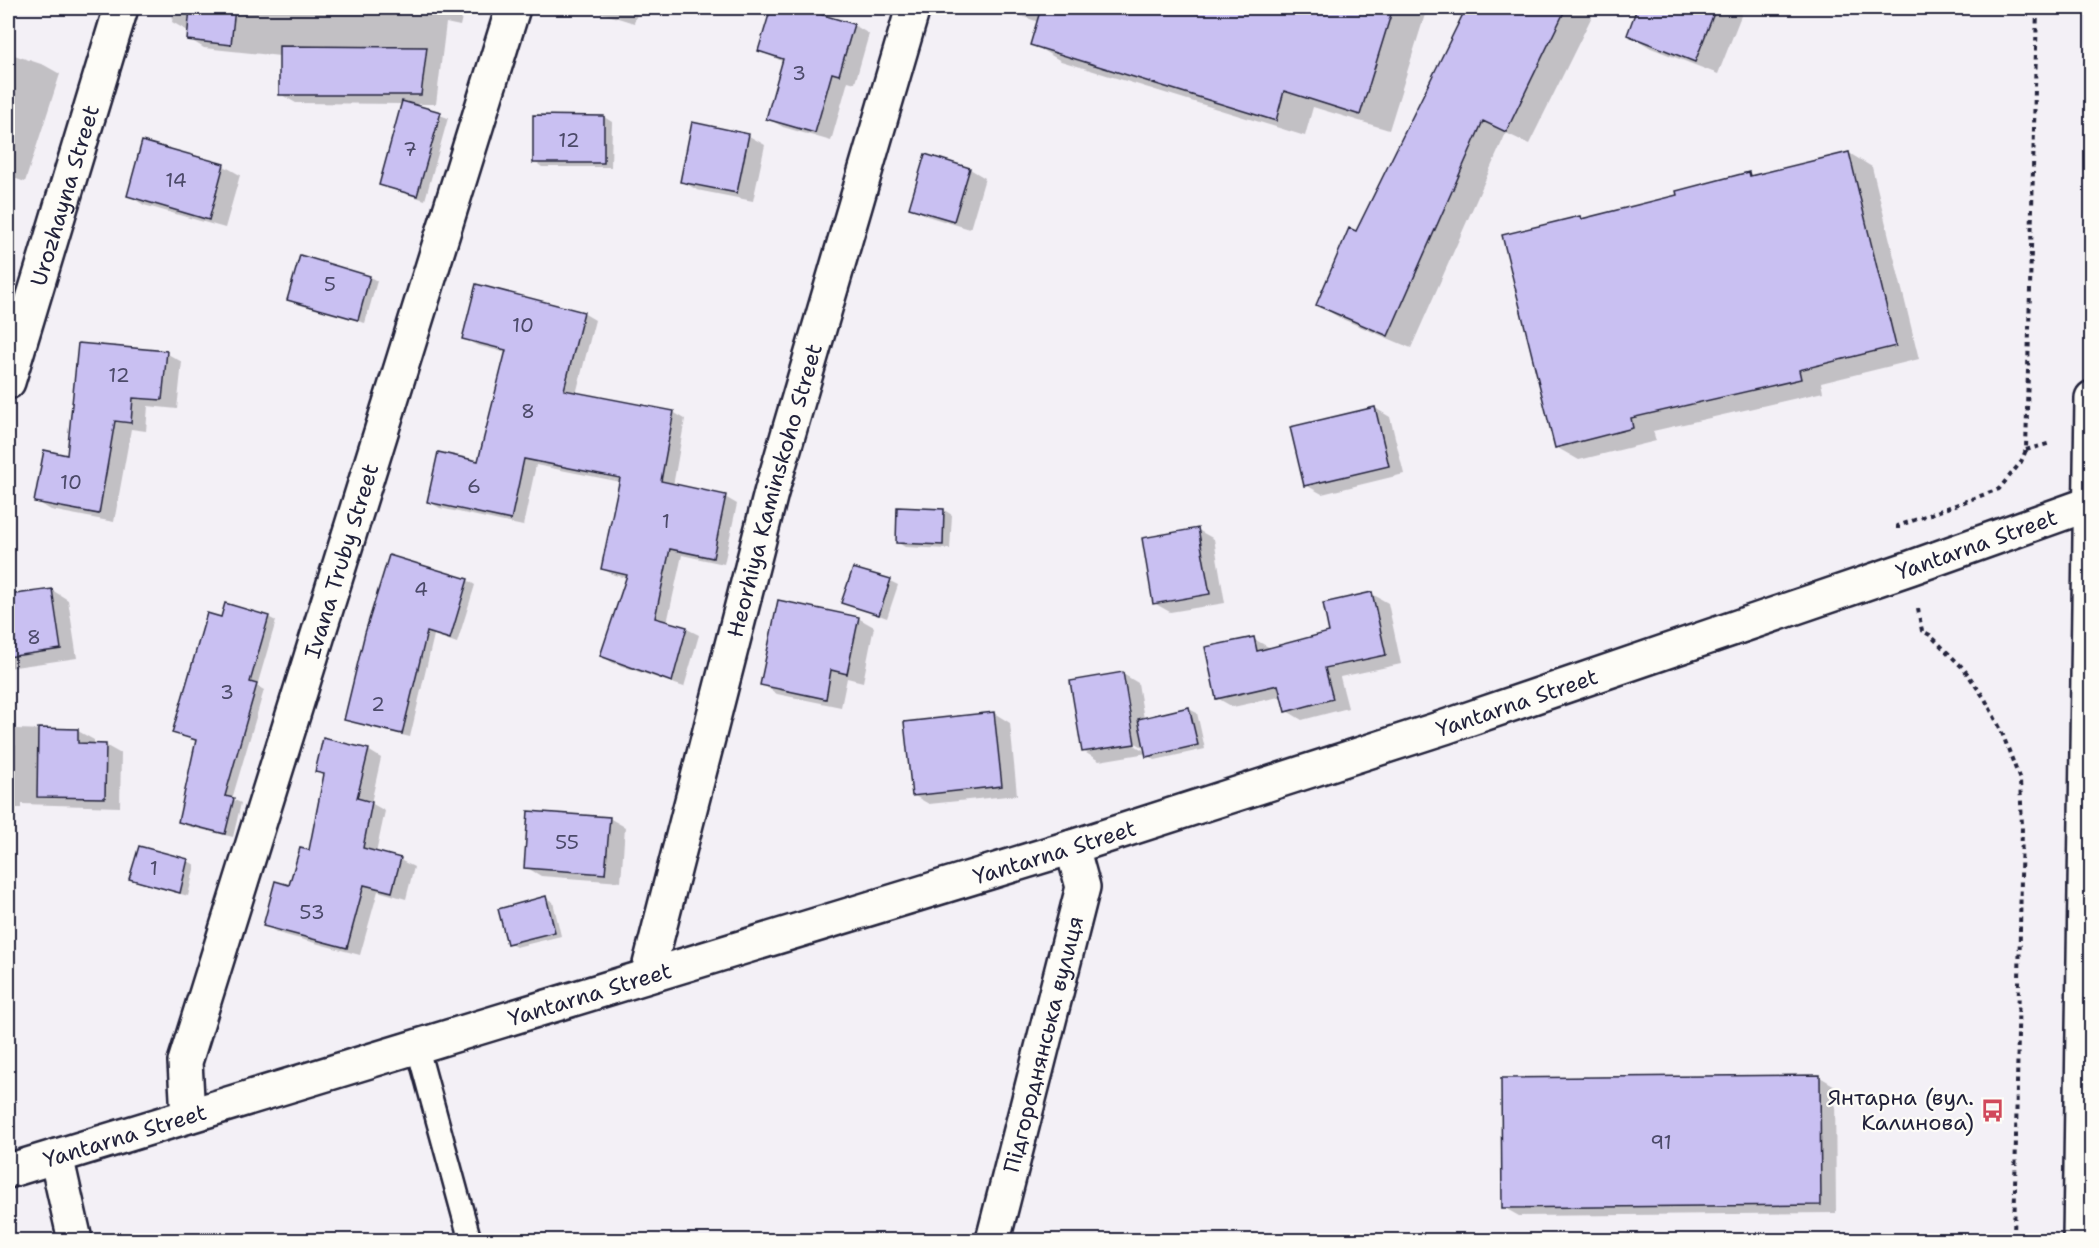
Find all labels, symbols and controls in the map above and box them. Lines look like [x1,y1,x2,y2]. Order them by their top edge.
house number: 3 [792,60,806,86]
street label: Urozhayna Street [24,101,106,290]
house number: 12 [558,127,580,153]
house number: 7 [403,136,417,162]
house number: 14 [165,167,187,193]
house number: 5 [324,271,336,297]
house number: 10 [512,312,534,338]
street label: Heorhiya Kaminskoho Street [721,340,829,641]
house number: 12 [108,362,130,388]
house number: 8 [521,398,535,424]
street label: Ivana Truby Street [298,460,385,662]
house number: 10 [60,469,82,495]
house number: 6 [467,473,481,499]
street label: Yantarna Street [1892,503,2061,587]
house number: 1 [662,508,670,534]
house number: 4 [414,576,428,602]
house number: 8 [27,624,41,650]
street label: Yantarna Street [1432,662,1602,744]
house number: 3 [220,679,234,705]
house number: 2 [371,691,385,717]
street label: Yantarna Street [970,813,1140,891]
house number: 55 [555,829,579,855]
house number: 1 [150,855,158,881]
house number: 53 [299,899,325,925]
street label: Підгороднянська вулиця [997,913,1090,1176]
street label: Yantarna Street [505,956,675,1033]
place label: Янтарна (вул. Калинова) [1828,1083,1974,1137]
street label: Yantarna Street [40,1097,210,1174]
bus stop icon: Янтарна (вул. Калинова) [1979,1097,2005,1123]
house number: 91 [1650,1129,1672,1155]

